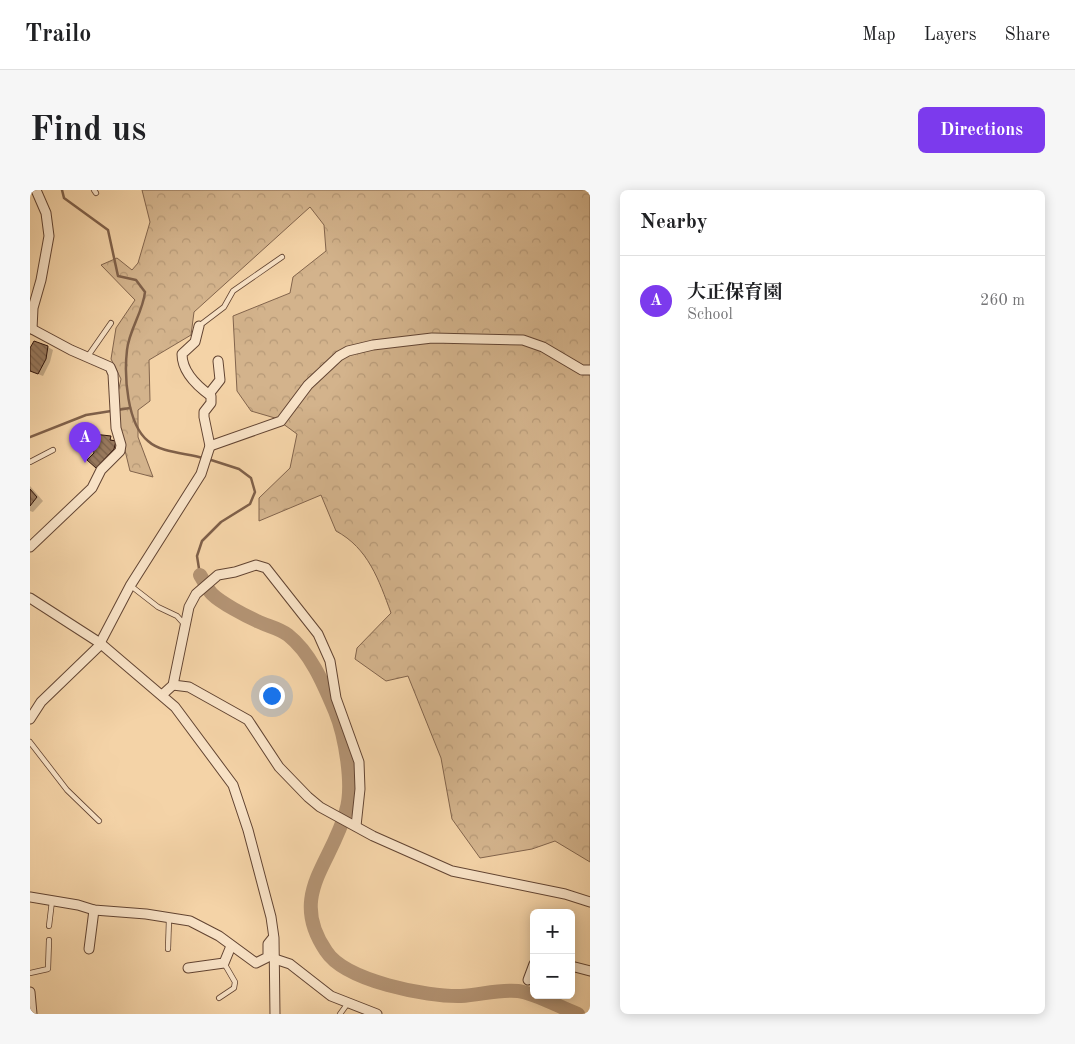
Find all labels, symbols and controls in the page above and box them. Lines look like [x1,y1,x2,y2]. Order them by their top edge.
text: Trailo [25,23,91,47]
text: Map [862,26,896,44]
text: Layers [924,26,976,44]
text: Share [1004,26,1050,44]
button: Directions [918,107,1045,153]
text: Find us [30,113,146,148]
text: Nearby [640,212,708,233]
text: 大正保育園 [687,284,782,303]
text: A [650,293,662,309]
text: 260 m [980,293,1025,309]
text: School [687,307,733,323]
pin: A [69,422,101,463]
your location [259,683,285,709]
map controls [530,909,575,999]
button: + [530,909,575,954]
button: − [530,954,575,999]

